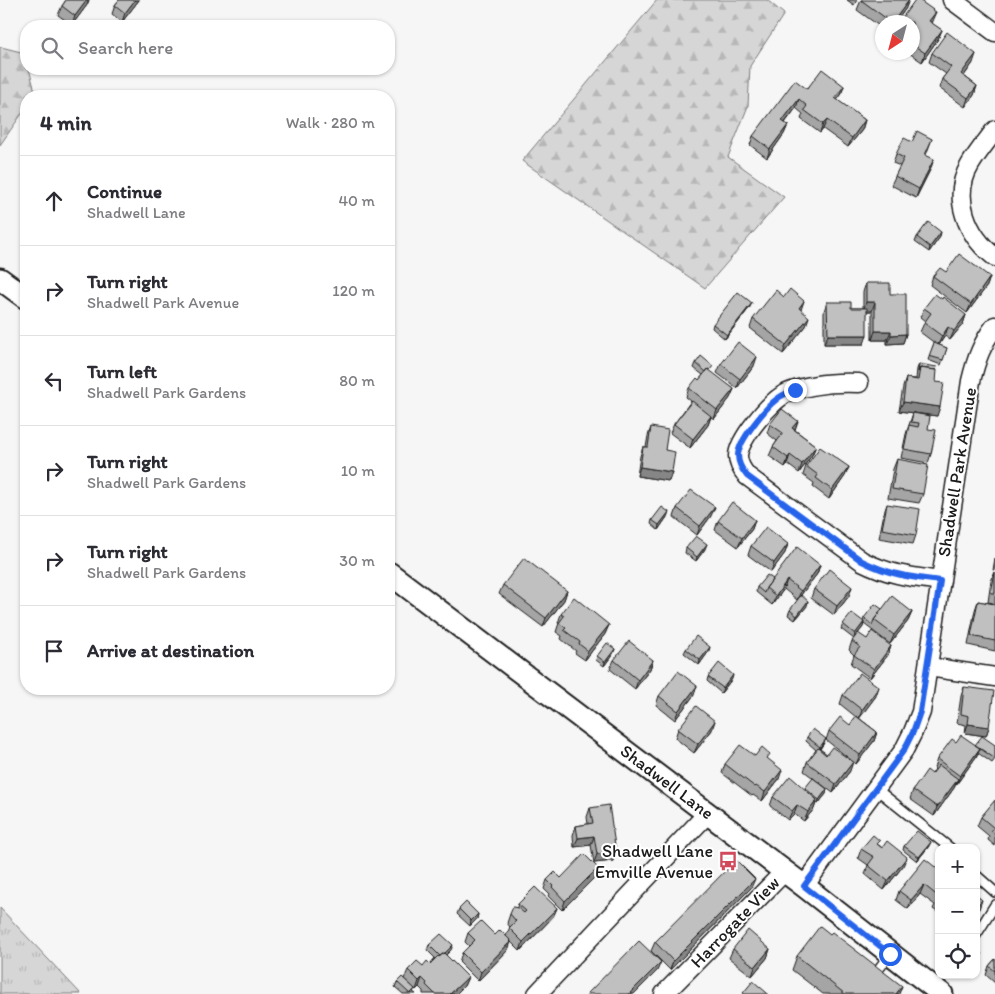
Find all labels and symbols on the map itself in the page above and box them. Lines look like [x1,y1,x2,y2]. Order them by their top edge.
north arrow [875,15,920,60]
route end [784,379,807,402]
street label: Shadwell Park Avenue [933,386,981,558]
street label: Shadwell Lane [616,740,718,824]
place label: Shadwell Lane Emville Avenue [595,840,713,883]
bus stop icon: Shadwell Lane Emville Avenue [717,850,739,872]
street label: Harrogate View [686,872,784,972]
route start [879,943,902,966]

